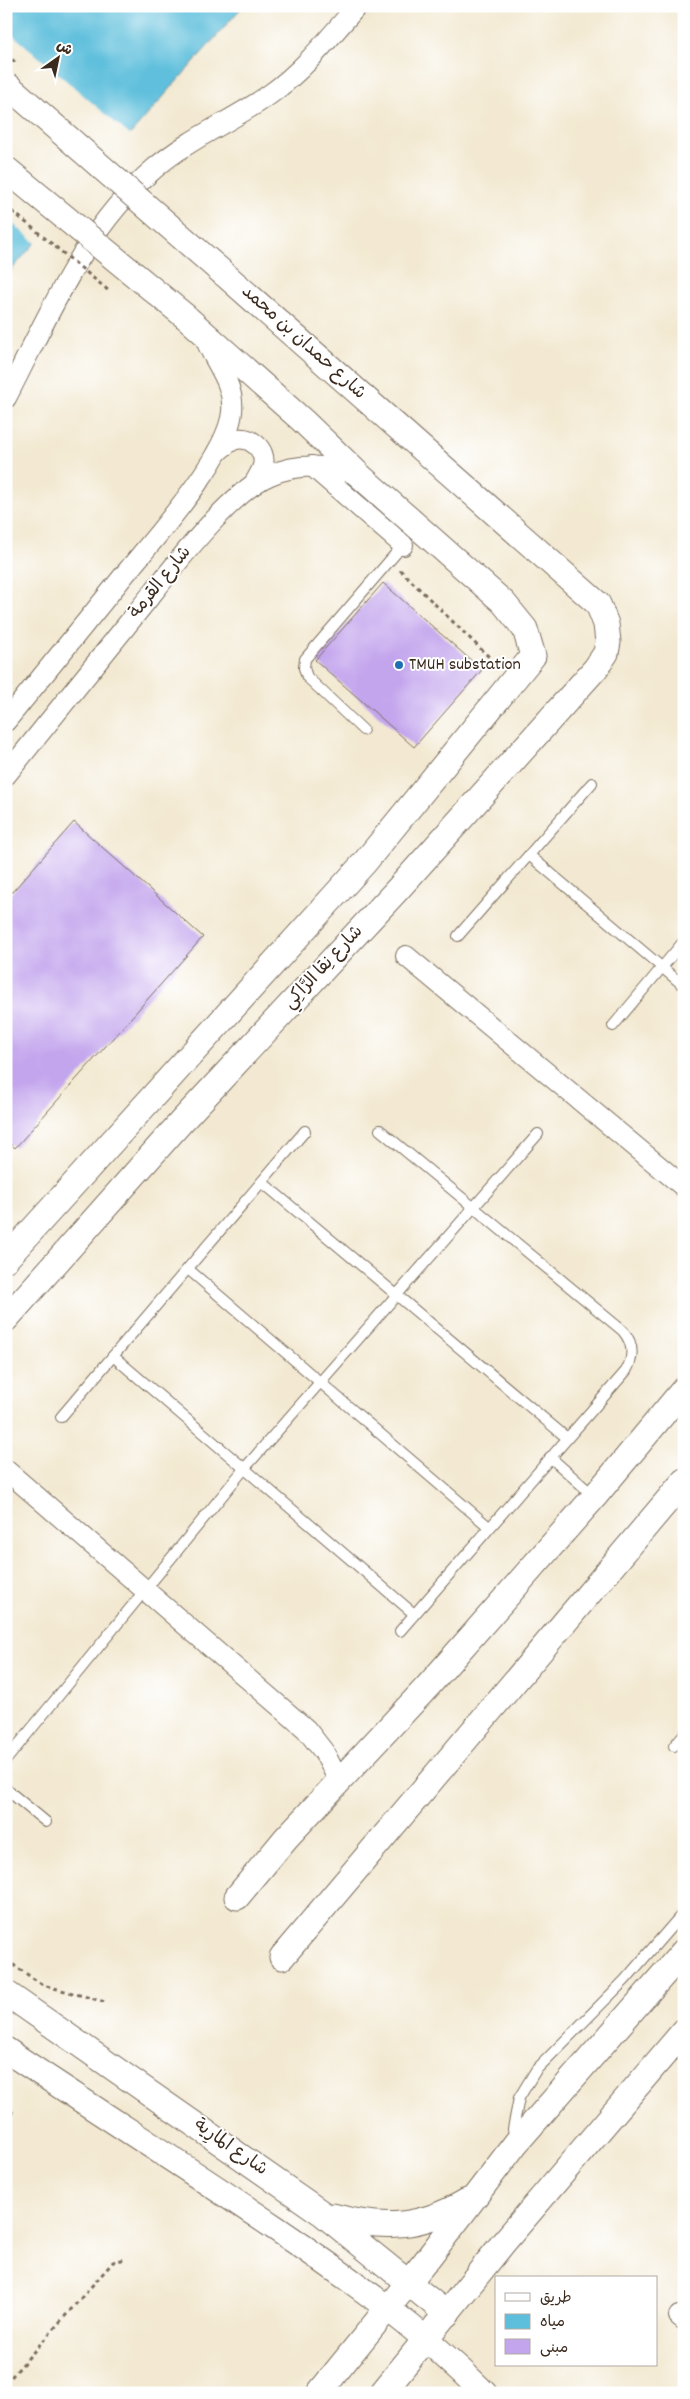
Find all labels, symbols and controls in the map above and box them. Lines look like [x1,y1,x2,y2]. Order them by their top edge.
north arrow [32,32,82,82]
text: ش [52,36,76,61]
street label: شارع حمدان بن محمد [235,280,371,406]
street label: شارع القرمة [124,541,198,625]
place label: TMUH substation [409,653,521,678]
marker: TMUH substation [393,659,405,671]
street label: شارع نِقا الرَّاكِي [279,920,370,1016]
street label: شارع المارِية [188,2113,272,2183]
legend [495,2276,658,2366]
text: طريق [540,2288,572,2310]
text: مياه [540,2312,565,2334]
text: مبنى [540,2338,568,2360]

